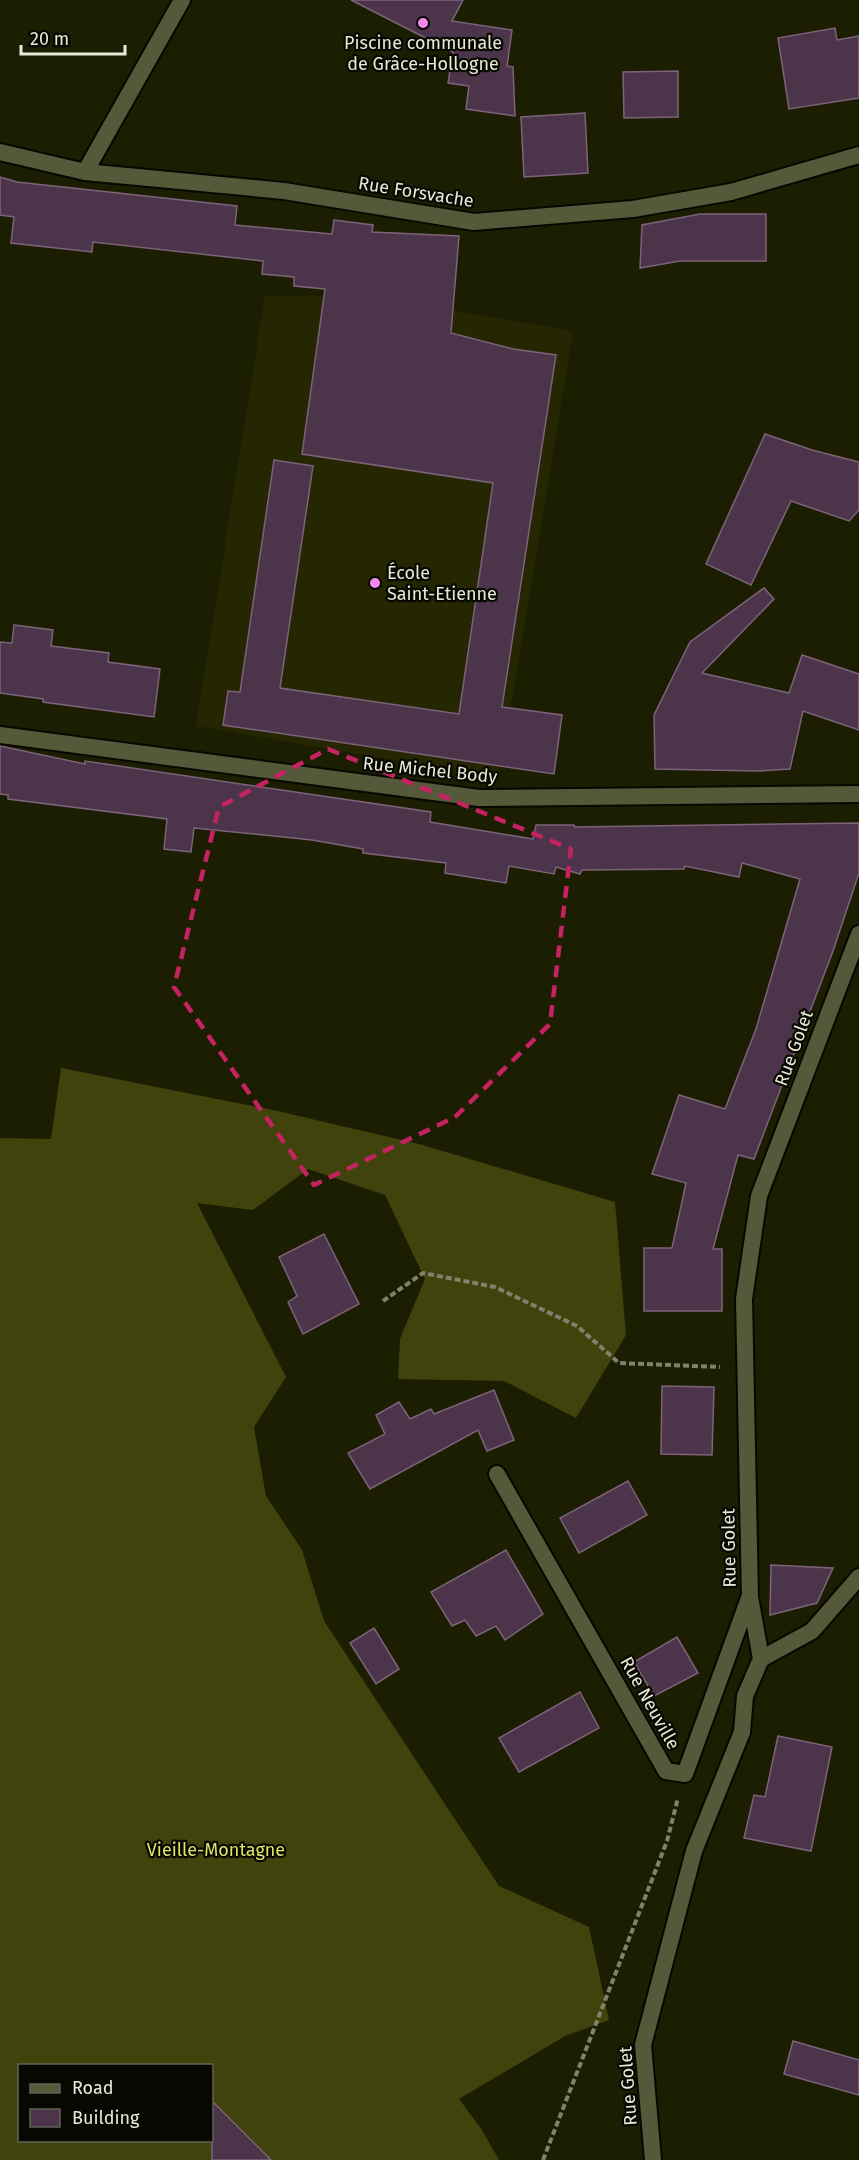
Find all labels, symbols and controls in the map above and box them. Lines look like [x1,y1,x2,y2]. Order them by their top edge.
marker: Piscine communale de Grâce-Hollogne [416,16,430,30]
scale bar [21,18,124,56]
text: 20 m [30,28,69,50]
place label: Piscine communale de Grâce-Hollogne [344,32,502,75]
street label: Rue Forsvache [357,172,475,212]
place label: École Saint-Etienne [387,561,497,605]
marker: École Saint-Etienne [368,576,382,590]
street label: Rue Michel Body [362,752,498,788]
street label: Rue Golet [770,1007,818,1089]
street label: Rue Golet [717,1508,741,1588]
street label: Rue Neuville [615,1653,685,1753]
park label: Vieille-Montagne [147,1839,285,1861]
street label: Rue Golet [614,2045,642,2126]
legend [18,2064,213,2142]
text: Road [72,2077,114,2099]
text: Building [72,2107,140,2129]

